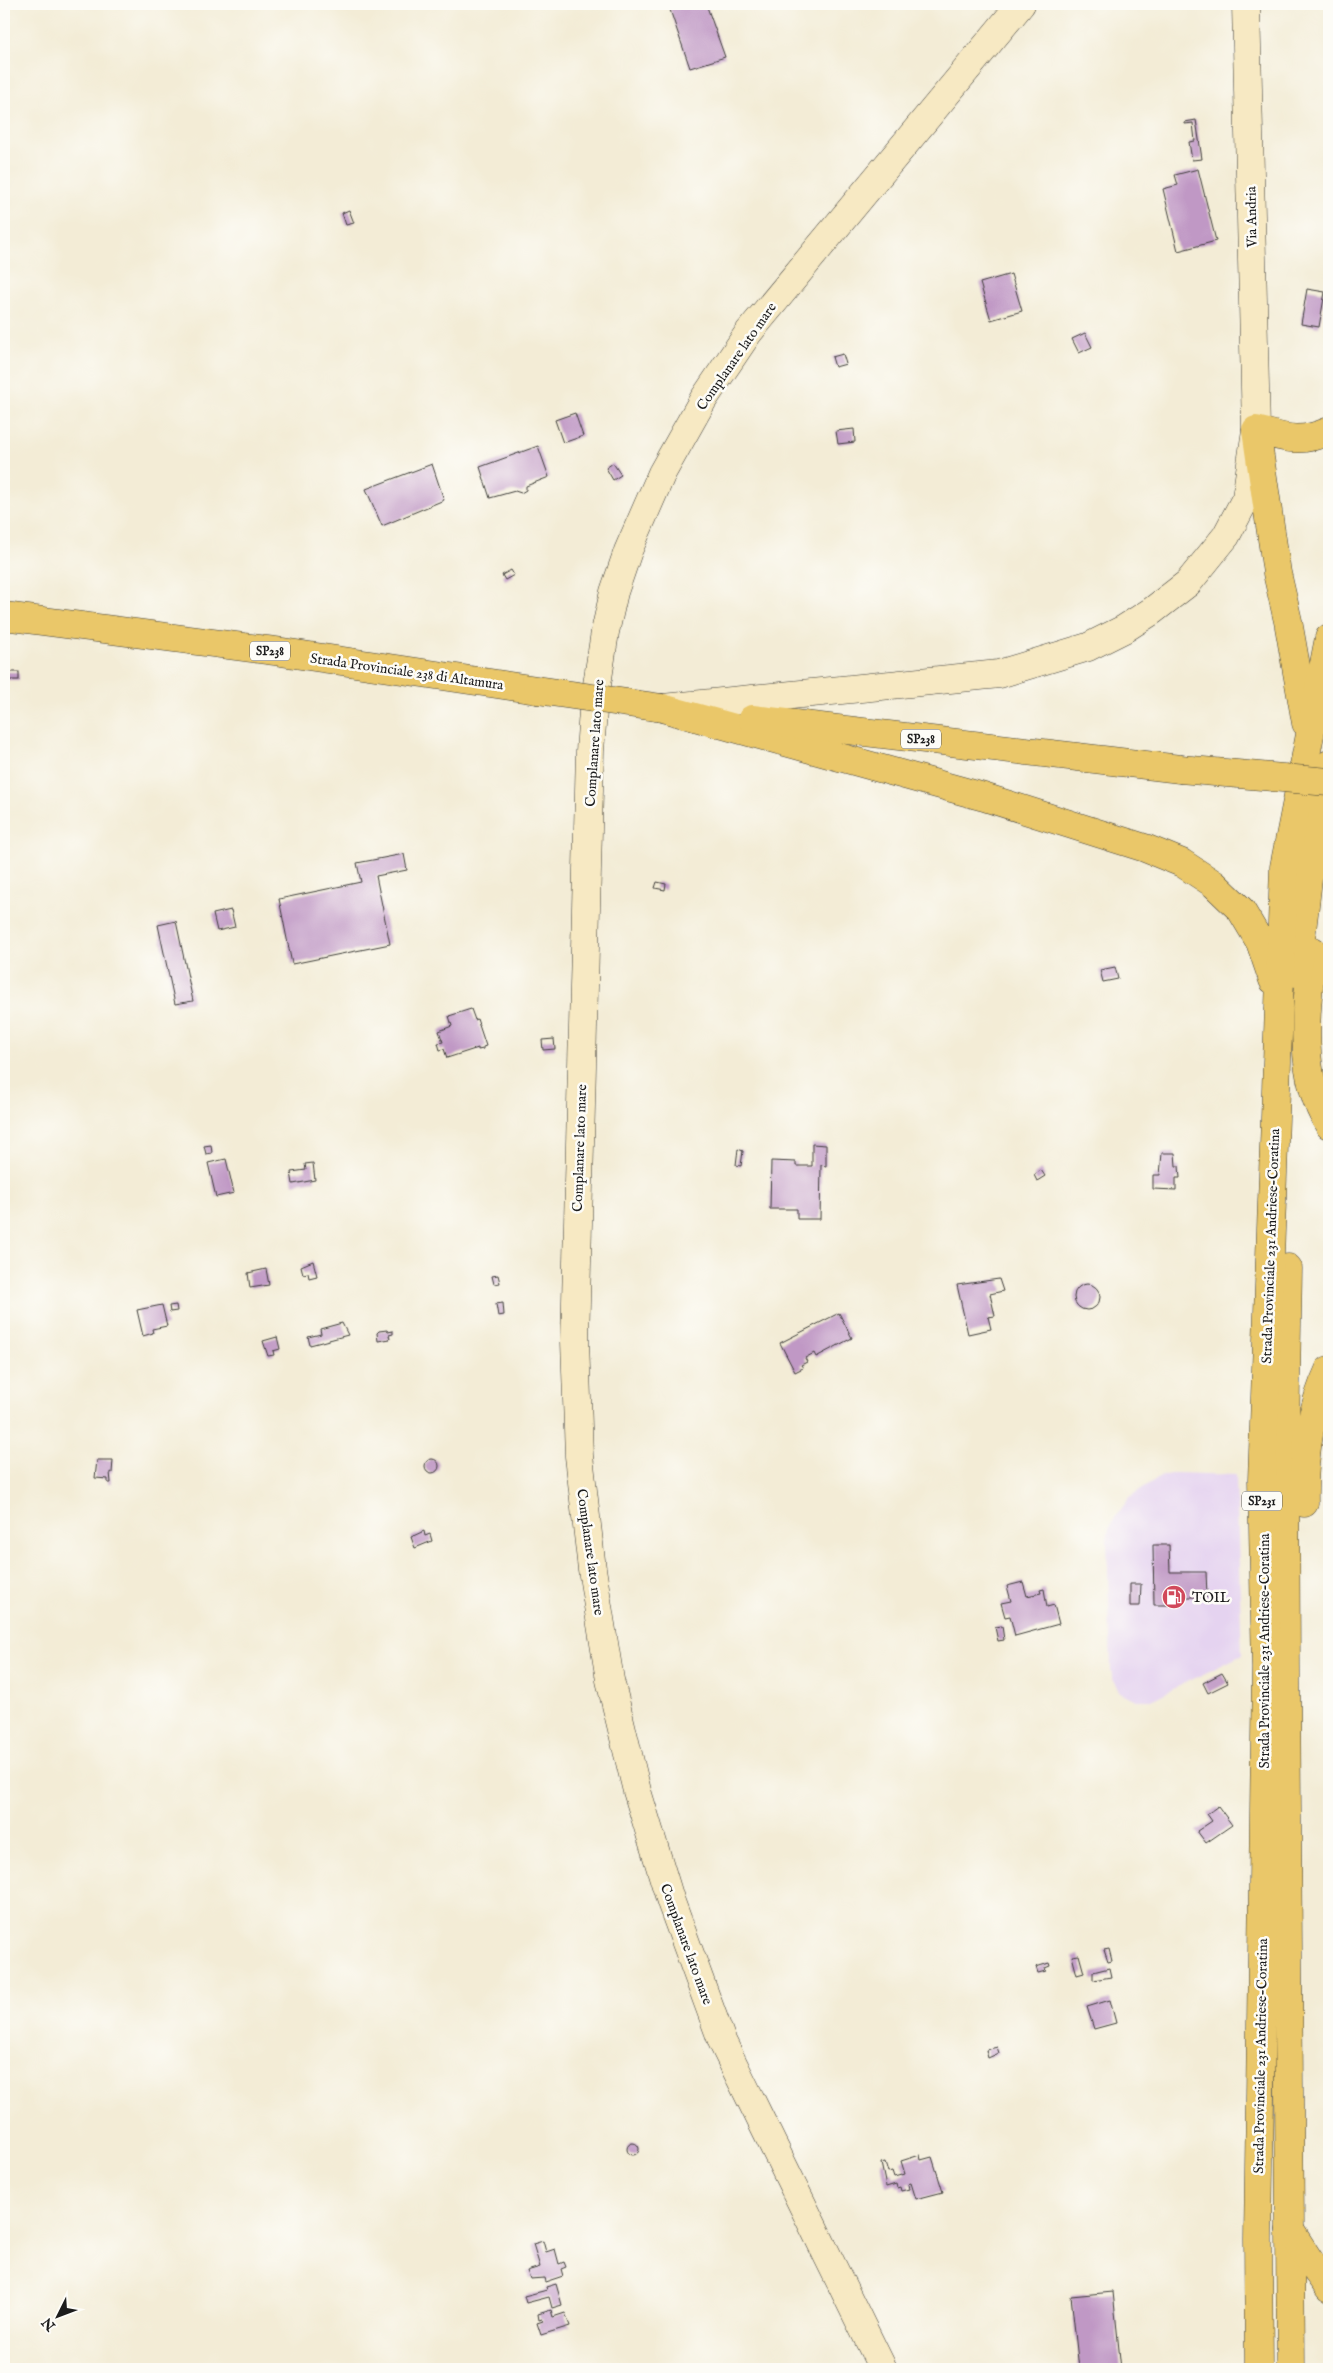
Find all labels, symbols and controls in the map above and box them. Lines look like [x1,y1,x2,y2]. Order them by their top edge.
street label: Via Andria [1242,185,1262,249]
street label: Complanare lato mare [693,299,781,414]
road number: SP238 [250,641,290,660]
street label: Strada Provinciale 238 di Altamura [309,650,505,695]
street label: Complanare lato mare [582,678,608,807]
road number: SP238 [901,730,941,749]
street label: Complanare lato mare [569,1083,591,1212]
street label: Strada Provinciale 231 Andriese-Coratina [1258,1127,1284,1364]
street label: Complanare lato mare [572,1488,608,1617]
road number: SP231 [1242,1492,1282,1510]
street label: Strada Provinciale 231 Andriese-Coratina [1256,1532,1274,1769]
fuel station icon: TOIL [1161,1584,1187,1610]
place label: TOIL [1192,1589,1230,1607]
street label: Complanare lato mare [656,1881,717,2008]
street label: Strada Provinciale 231 Andriese-Coratina [1250,1937,1272,2174]
north arrow [32,2290,82,2340]
text: N [38,2314,60,2335]

